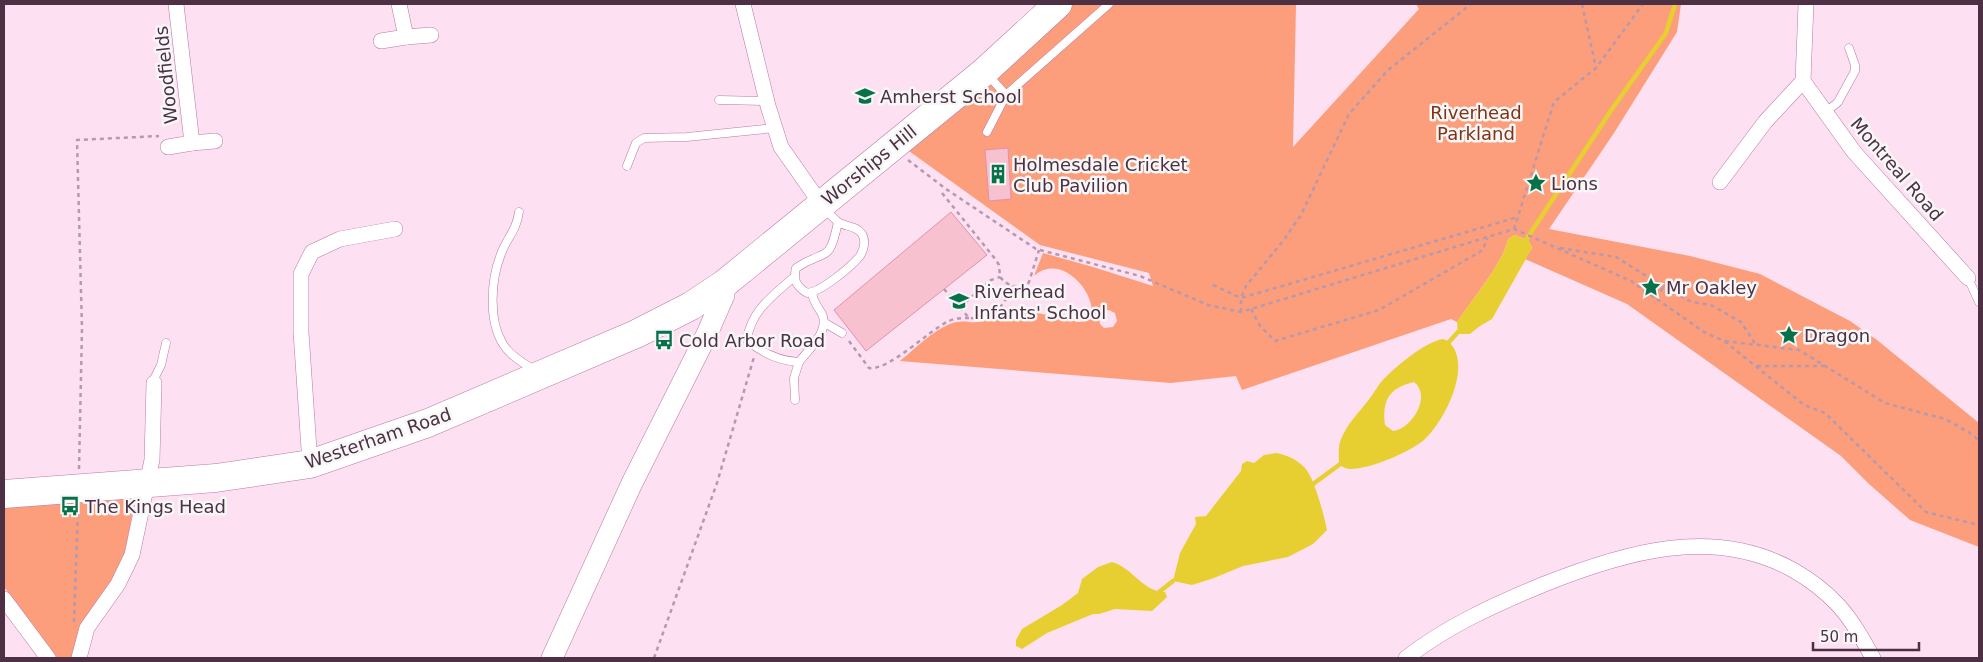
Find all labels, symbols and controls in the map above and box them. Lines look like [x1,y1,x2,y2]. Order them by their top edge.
street label: Woodfields [150,25,182,125]
school or university icon: Amherst School [854,85,876,107]
place label: Amherst School [880,86,1022,107]
park label: Riverhead Parkland [1430,102,1522,144]
street label: Montreal Road [1846,113,1948,225]
street label: Worships Hill [817,120,921,210]
place label: Holmesdale Cricket Club Pavilion [1013,154,1188,196]
building icon: Holmesdale Cricket Club Pavilion [987,163,1009,185]
place icon: Lions [1525,172,1547,194]
place label: Lions [1551,173,1598,194]
place icon: Mr Oakley [1640,276,1662,298]
place label: Mr Oakley [1666,277,1757,298]
place label: Riverhead Infants' School [974,281,1106,323]
school or university icon: Riverhead Infants' School [948,290,970,312]
place icon: Dragon [1778,324,1800,346]
place label: Dragon [1804,325,1870,346]
bus stop icon: Cold Arbor Road [653,329,675,351]
place label: Cold Arbor Road [679,330,825,351]
street label: Westerham Road [302,403,454,473]
bus stop icon: The Kings Head [59,495,81,517]
place label: The Kings Head [84,496,226,517]
scale bar [1813,620,1919,652]
text: 50 m [1820,628,1858,646]

